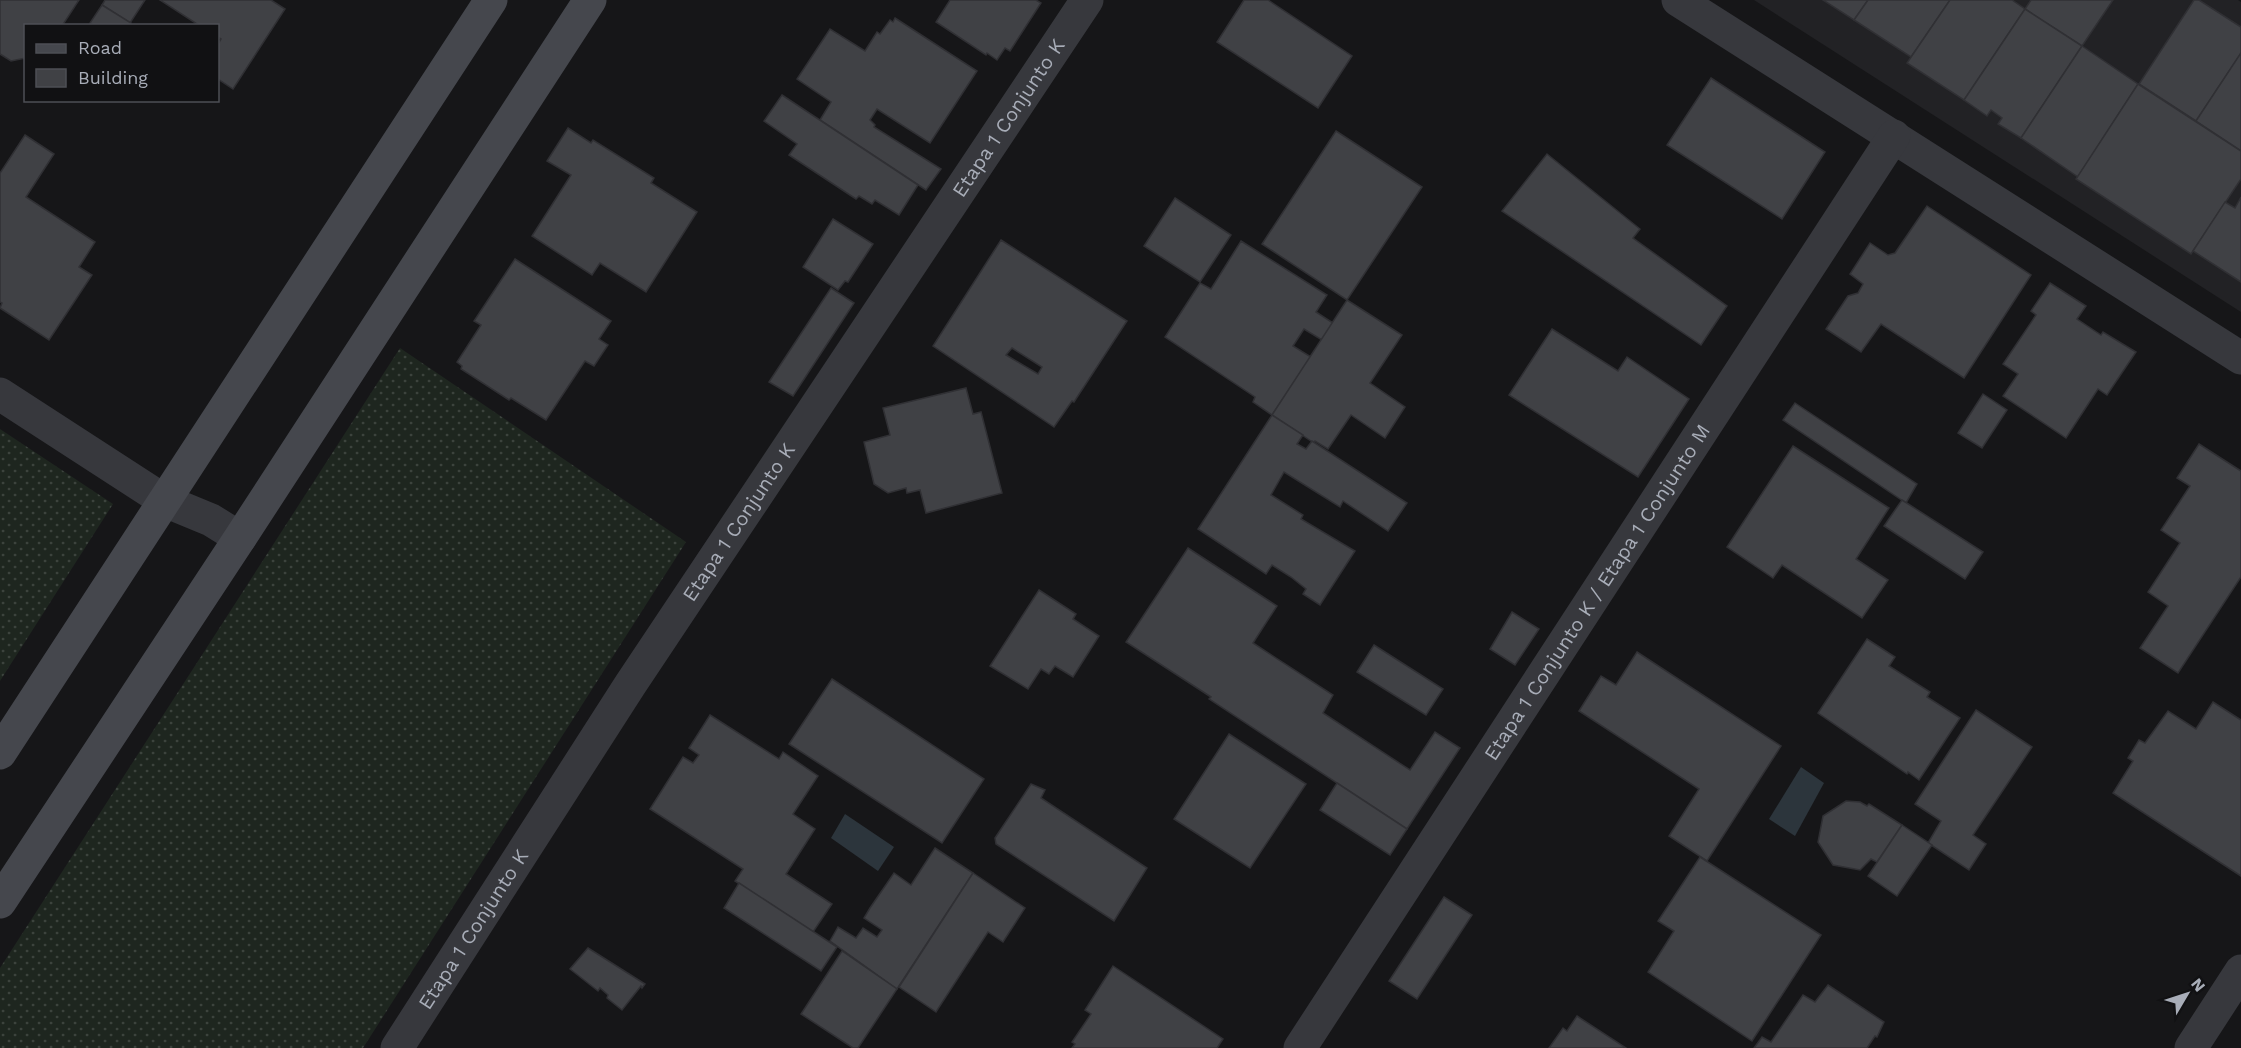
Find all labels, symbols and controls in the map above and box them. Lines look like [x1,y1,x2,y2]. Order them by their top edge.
legend [24,24,219,102]
street label: Etapa 1 Conjunto K [947,34,1070,202]
text: Road [78,37,122,58]
text: Building [78,67,148,88]
street label: Etapa 1 Conjunto K / Etapa 1 Conjunto M [1479,420,1715,765]
street label: Etapa 1 Conjunto K [677,439,800,606]
street label: Etapa 1 Conjunto K [413,845,533,1014]
north arrow [2157,964,2217,1024]
text: N [2187,974,2209,995]

